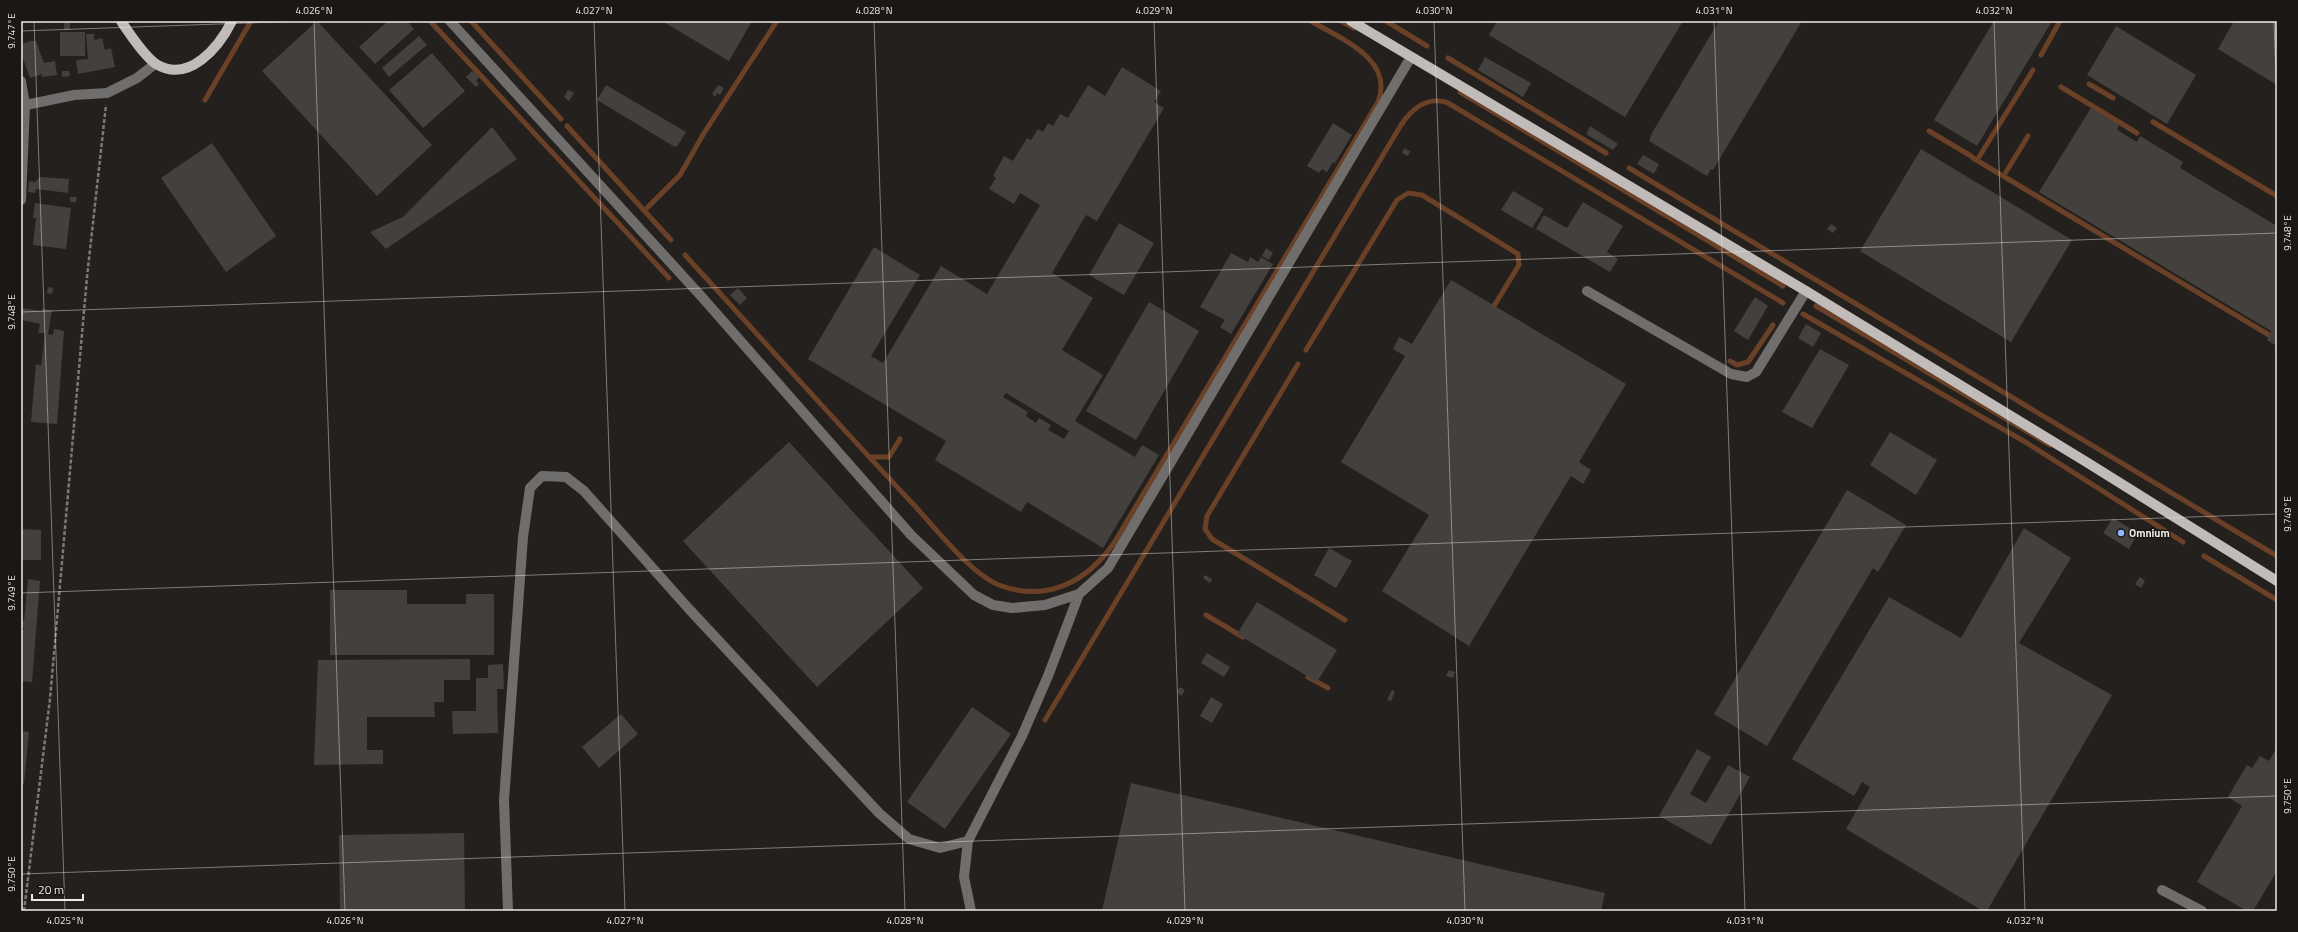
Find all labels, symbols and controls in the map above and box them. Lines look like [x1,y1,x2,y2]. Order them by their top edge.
text: 4.026°N [296,3,332,18]
text: 4.027°N [576,3,612,18]
text: 4.028°N [856,3,892,18]
text: 4.029°N [1136,3,1172,18]
text: 4.030°N [1416,3,1452,18]
text: 4.031°N [1696,3,1732,18]
text: 4.032°N [1976,3,2012,18]
text: 9.747°E [4,13,19,49]
text: 9.748°E [2280,215,2295,251]
text: 9.748°E [4,294,19,330]
text: 9.749°E [2280,496,2295,532]
place label: Omnium [2129,525,2170,541]
marker: Omnium [2116,528,2126,538]
text: 9.749°E [4,575,19,611]
text: 9.750°E [2280,778,2295,814]
text: 9.750°E [4,856,19,892]
scale bar [32,876,83,902]
text: 20 m [38,880,64,899]
text: 4.025°N [47,913,83,928]
text: 4.026°N [327,913,363,928]
text: 4.027°N [607,913,643,928]
text: 4.028°N [887,913,923,928]
text: 4.029°N [1167,913,1203,928]
text: 4.030°N [1447,913,1483,928]
text: 4.031°N [1727,913,1763,928]
text: 4.032°N [2007,913,2043,928]

